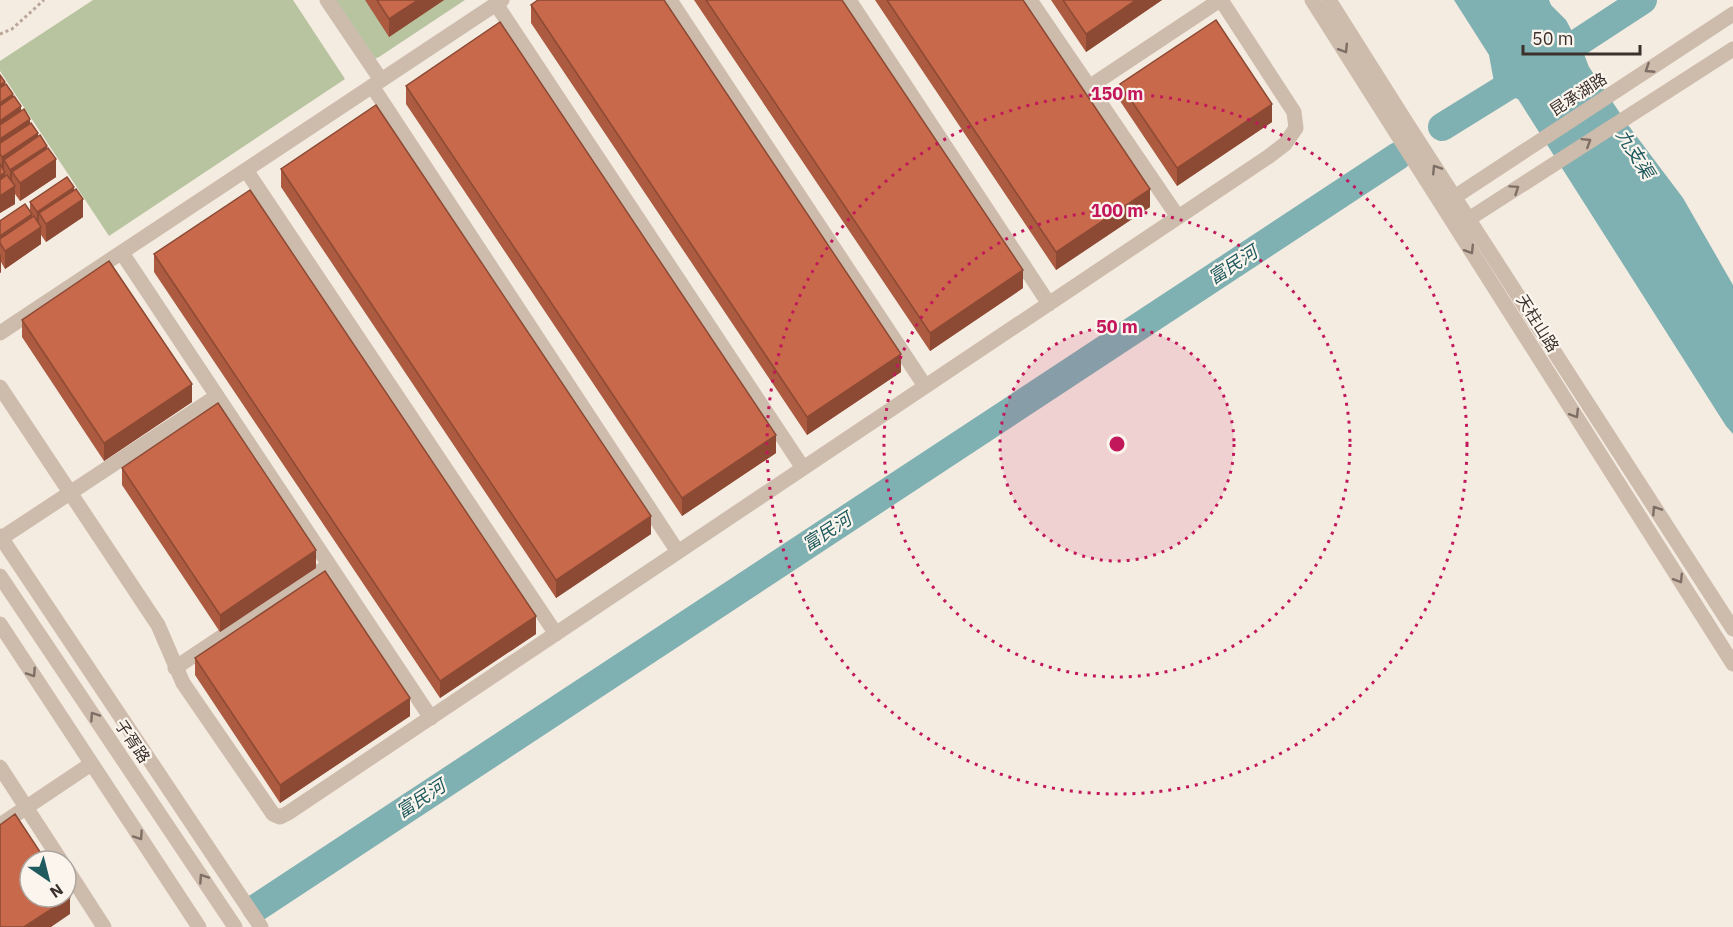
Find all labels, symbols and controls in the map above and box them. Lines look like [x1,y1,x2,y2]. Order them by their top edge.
scale bar [1523,18,1640,56]
text: 50 m [1532,27,1574,50]
one-way arrow [1336,43,1347,54]
one-way arrow [1645,62,1656,73]
street label: 昆承湖路 [1546,68,1610,120]
text: 150 m [1091,82,1143,105]
water label: 九支渠 [1611,125,1661,185]
one-way arrow [1581,138,1591,150]
one-way arrow [1432,165,1444,175]
one-way arrow [1508,185,1519,196]
text: 100 m [1091,199,1143,222]
water label: 富民河 [1204,239,1264,289]
one-way arrow [1463,244,1475,254]
street label: 天柱山路 [1513,291,1563,355]
text: 50 m [1096,315,1138,338]
one-way arrow [1567,408,1578,419]
centre of rings [1107,434,1127,454]
one-way arrow [1652,505,1663,516]
water label: 富民河 [798,506,858,556]
one-way arrow [1672,572,1683,583]
one-way arrow [25,667,36,678]
one-way arrow [90,712,101,723]
street label: 子胥路 [111,716,155,766]
water label: 富民河 [392,773,452,823]
one-way arrow [132,830,143,841]
north arrow [18,849,78,909]
one-way arrow [199,874,210,885]
text: N [46,880,67,903]

